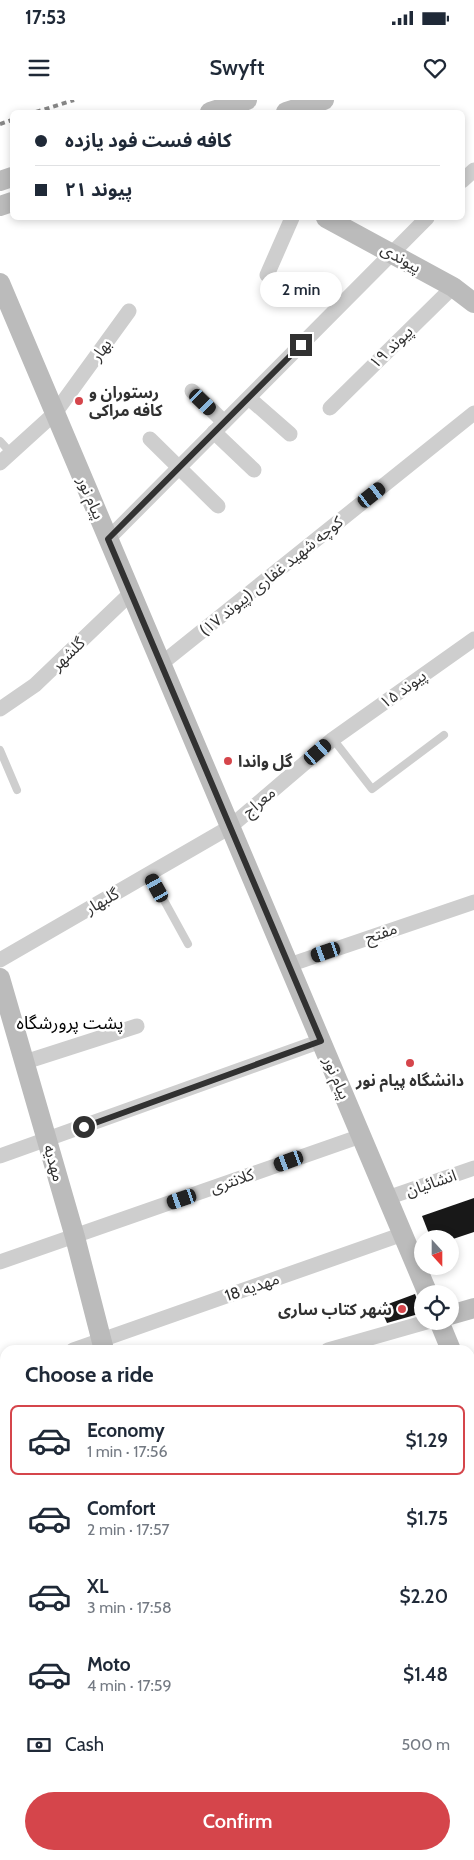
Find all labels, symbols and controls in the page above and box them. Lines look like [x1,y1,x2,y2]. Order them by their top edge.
text: 17:53 [25,6,66,29]
icon: menu [25,54,53,82]
text: Swyft [209,54,265,81]
icon: heart [421,54,449,82]
text: کافه فست فود یازده [65,129,232,152]
text: پیوند ۲۱ [65,178,132,201]
street label: پیوندی [377,239,425,278]
callout: 2 min [260,272,342,308]
text: 2 min [282,280,320,299]
street label: پیوند ۱۹ [365,322,417,373]
route end [290,334,312,356]
street label: بهار [86,335,115,366]
place label: رستوران و کافه مراکی [89,383,163,420]
car [186,386,219,418]
marker: رستوران و کافه مراکی [73,395,85,407]
street label: پیام نور [70,473,108,523]
car [355,480,388,510]
street label: کوچه شهید غفاری (پیوند ۱۷) [195,512,348,641]
street label: گلشهر [46,633,89,675]
street label: پیوند ۱۵ [376,666,431,713]
car [301,736,334,768]
place label: گل واندا [238,752,293,771]
marker: گل واندا [222,755,234,767]
street label: معراج [239,783,281,823]
car [143,871,170,905]
street label: گلبهار [81,884,122,919]
street label: مفتح [362,919,401,950]
car [309,940,342,964]
district label: پشت پرورشگاه [17,1012,123,1034]
street label: پیام نور [316,1053,354,1103]
marker: دانشگاه پیام نور [404,1057,416,1069]
place label: دانشگاه پیام نور [355,1071,464,1092]
route start [73,1116,95,1138]
street label: مهدیه [40,1142,68,1184]
car [272,1149,305,1173]
street label: کلانتری [208,1165,257,1197]
street label: انشائیان [403,1166,459,1200]
car [165,1187,198,1211]
north arrow [414,1230,459,1275]
map controls [414,1230,459,1330]
street label: مهدیه 18 [222,1269,282,1305]
button: locate [414,1285,459,1330]
place label: شهر کتاب ساری [278,1300,392,1319]
marker: شهر کتاب ساری [396,1303,408,1315]
text: Choose a ride [25,1361,154,1388]
icon: car [27,1418,72,1463]
text: Economy [87,1419,165,1442]
text: $1.29 [405,1429,448,1452]
text: 1 min · 17:56 [87,1442,168,1461]
icon: car [27,1496,72,1541]
text: Comfort [87,1497,156,1520]
text: $1.75 [406,1507,448,1530]
text: 2 min · 17:57 [87,1520,170,1539]
icon: car [27,1574,72,1619]
text: XL [87,1575,108,1598]
text: $2.20 [399,1585,448,1608]
text: 3 min · 17:58 [87,1598,172,1617]
icon: car [27,1652,72,1697]
text: Moto [87,1653,131,1676]
text: $1.48 [403,1663,448,1686]
text: 4 min · 17:59 [87,1676,172,1695]
icon: cash [25,1731,53,1759]
text: Cash [65,1733,104,1756]
text: 500 m [401,1735,450,1754]
button: Confirm [25,1792,450,1850]

